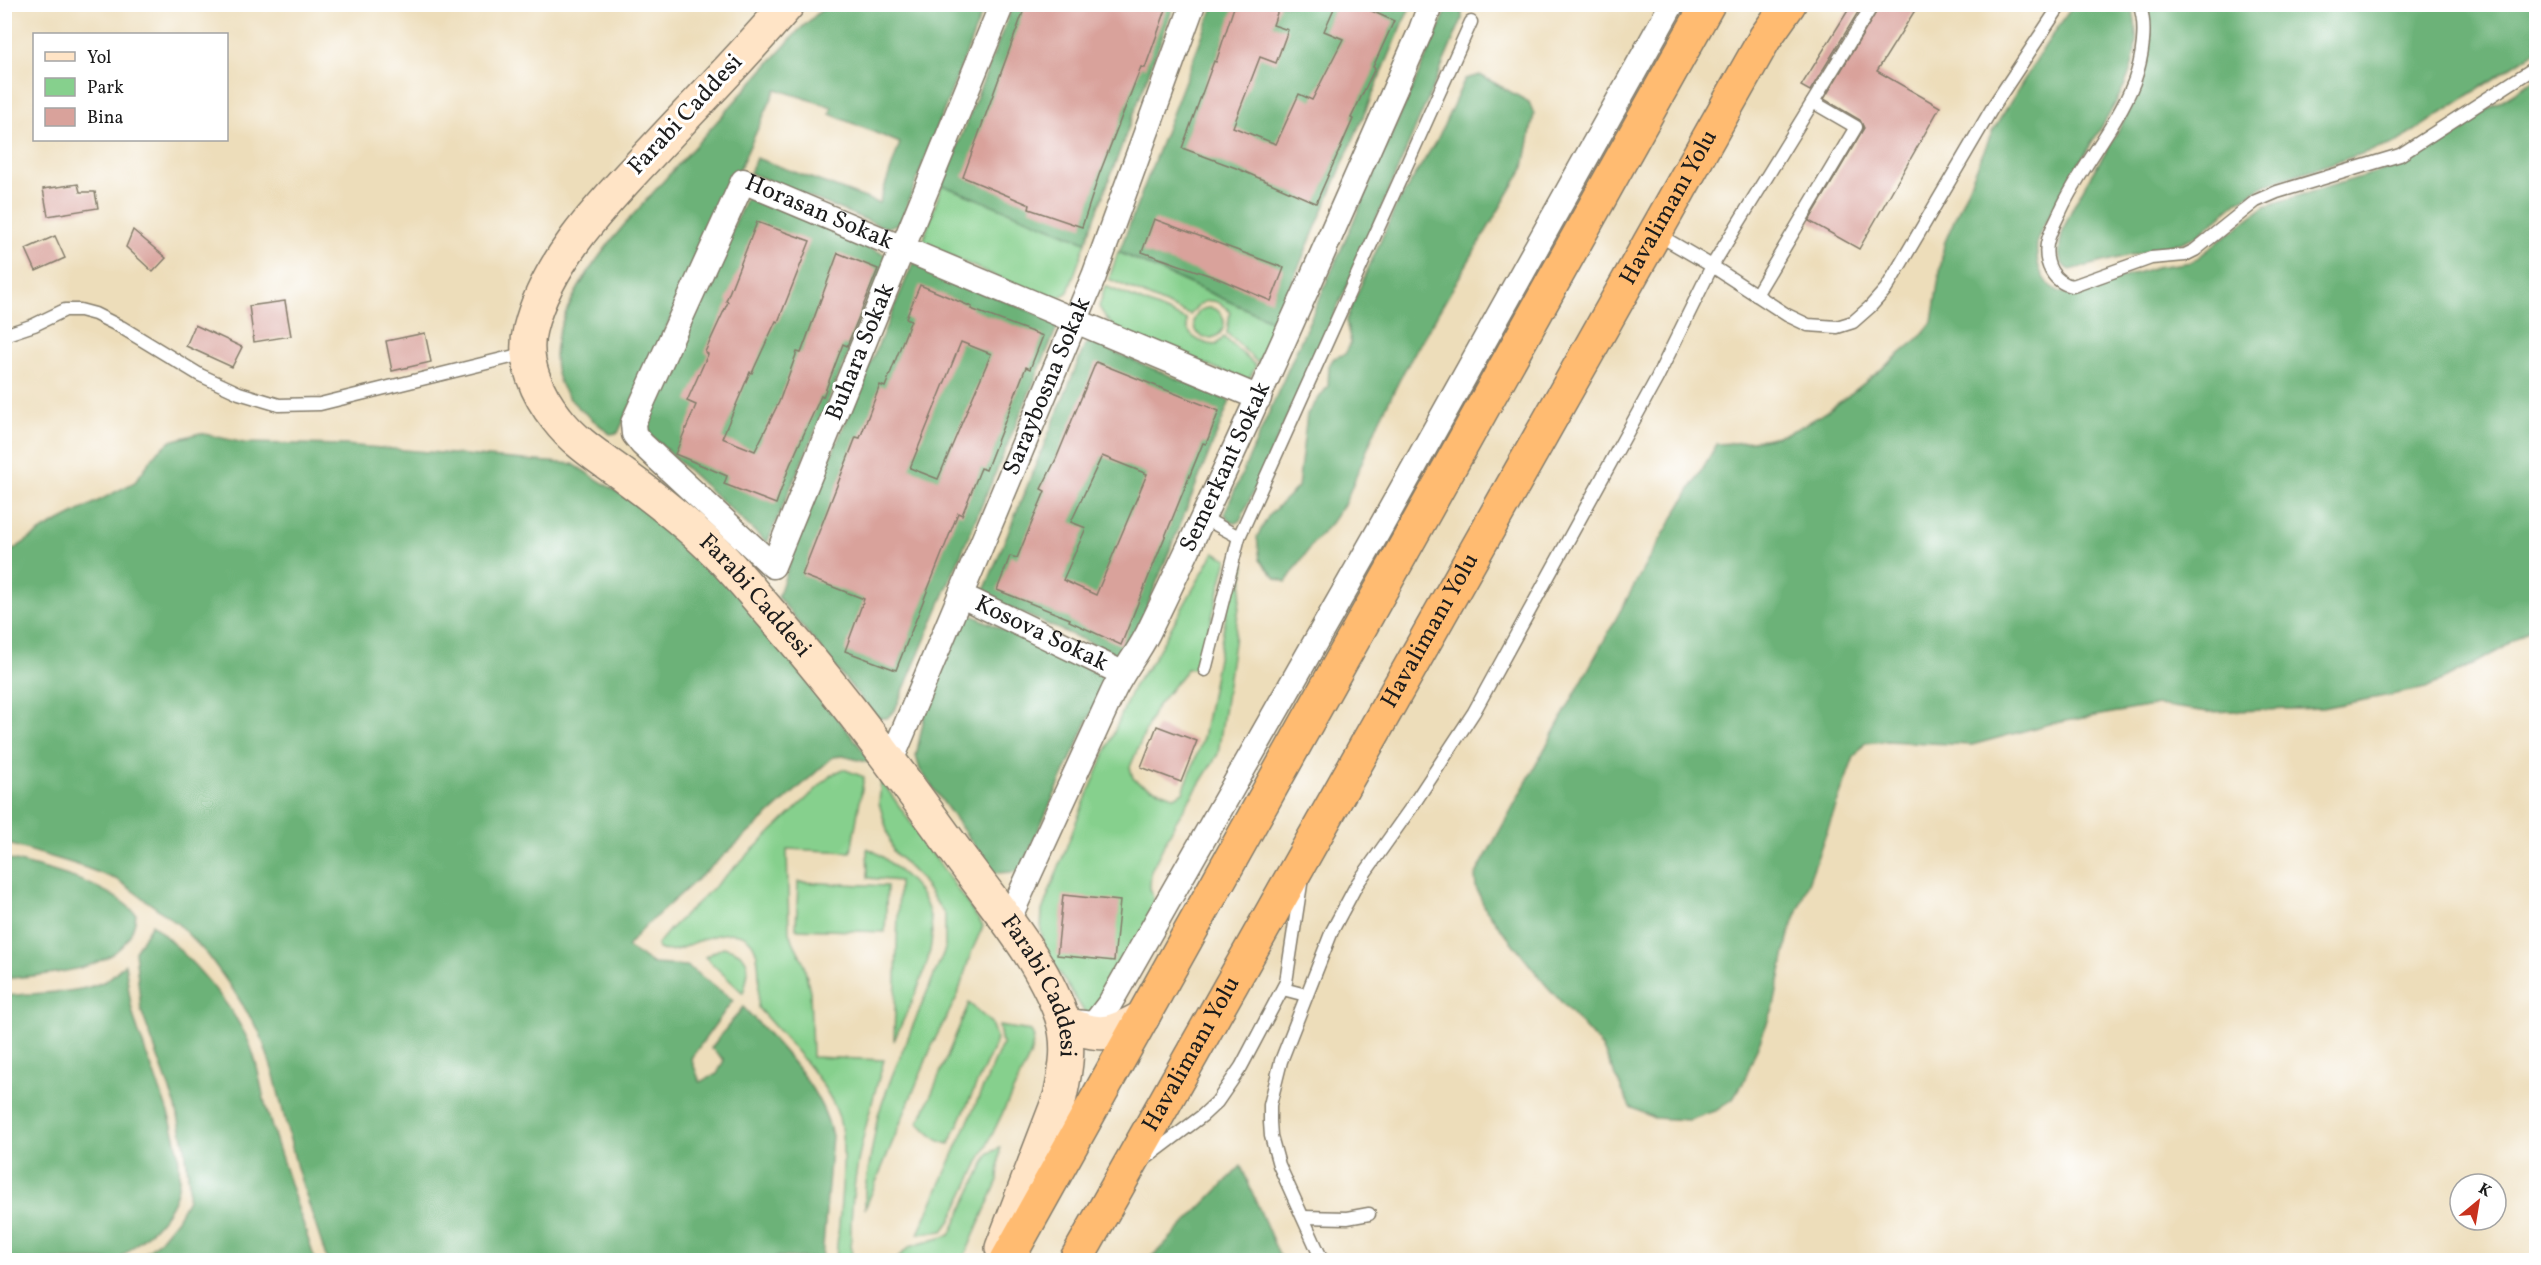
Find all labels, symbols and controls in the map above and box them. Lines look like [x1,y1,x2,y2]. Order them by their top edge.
legend [33,33,228,141]
text: Yol [87,46,112,71]
street label: Farabi Caddesi [621,47,751,183]
text: Park [87,76,124,101]
text: Bina [87,106,123,131]
street label: Havalimanı Yolu [1612,124,1727,292]
street label: Horasan Sokak [740,167,898,259]
street label: Buhara Sokak [818,278,904,426]
street label: Saraybosna Sokak [995,292,1100,481]
street label: Semerkant Sokak [1172,377,1280,558]
street label: Farabi Caddesi [691,526,819,665]
street label: Havalimanı Yolu [1373,547,1488,715]
street label: Kosova Sokak [969,588,1114,681]
street label: Farabi Caddesi [992,908,1084,1058]
street label: Havalimanı Yolu [1135,971,1249,1138]
north arrow [2448,1172,2508,1232]
text: K [2474,1178,2495,1203]

